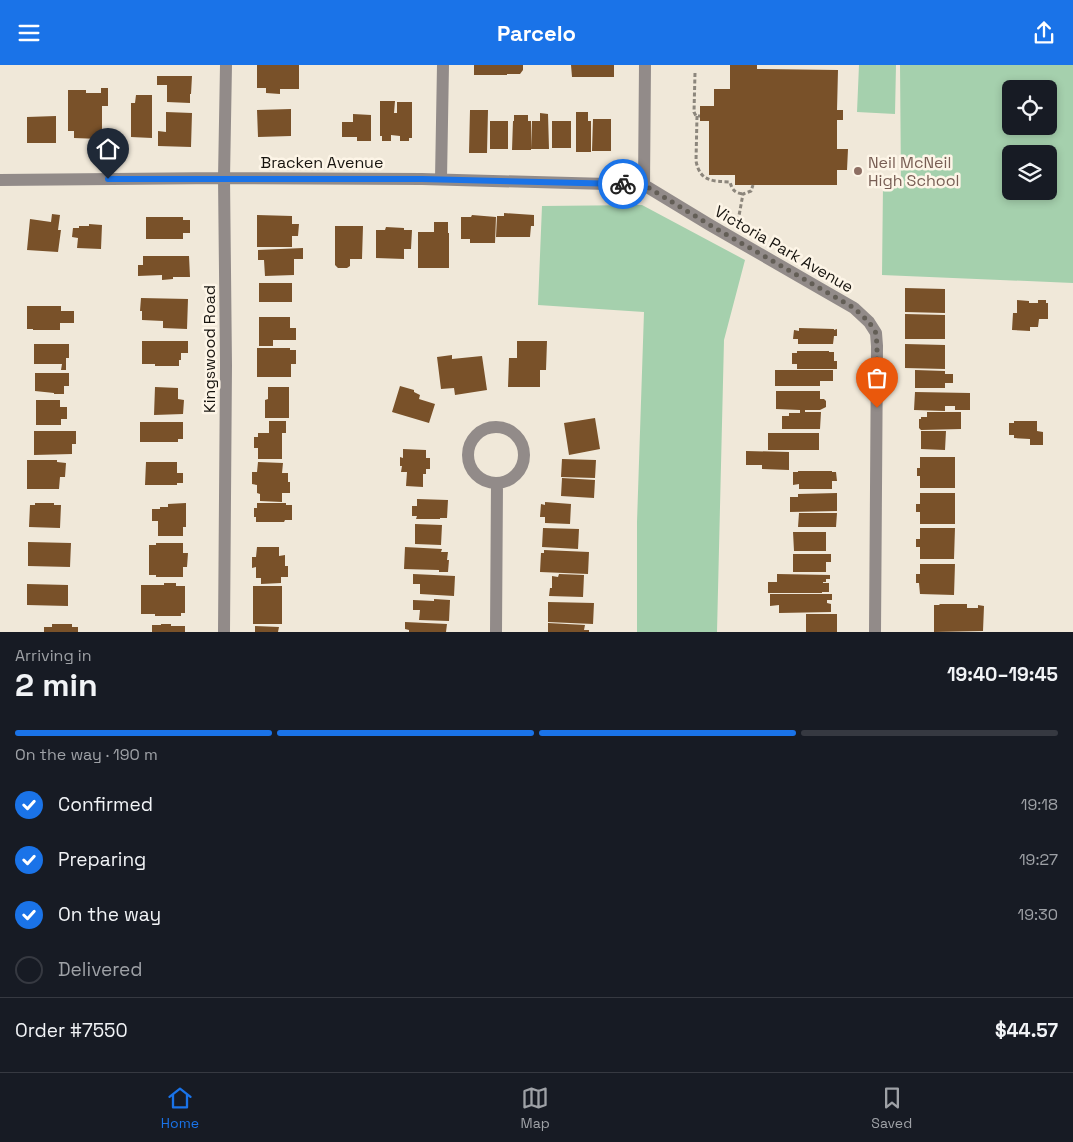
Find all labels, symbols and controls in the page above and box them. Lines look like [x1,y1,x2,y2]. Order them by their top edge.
icon: menu [15,19,43,47]
text: Parcelo [497,19,576,47]
icon: share [1030,19,1058,47]
map controls [1002,80,1057,200]
button: locate [1002,80,1057,135]
pin [87,128,129,179]
icon: home [94,135,122,163]
button: layers [1002,145,1057,200]
street label: Bracken Avenue [261,152,383,173]
place label: Neil McNeil High School [868,152,959,191]
courier [598,159,648,209]
marker: Neil McNeil High School [852,165,864,177]
icon: bike [609,170,637,198]
street label: Victoria Park Avenue [711,201,857,297]
street label: Kingswood Road [199,285,220,413]
pin [856,357,898,408]
icon: bag [863,364,891,392]
text: Arriving in [15,645,92,666]
text: 19:40–19:45 [947,662,1058,687]
text: 2 min [15,665,98,705]
text: On the way · 190 m [15,744,158,765]
icon: check [15,791,43,819]
text: Confirmed [58,792,153,817]
text: 19:18 [1021,794,1058,815]
icon: check [15,846,43,874]
text: Preparing [58,847,146,872]
text: 19:27 [1019,849,1058,870]
icon: check [15,901,43,929]
text: On the way [58,902,161,927]
text: 19:30 [1018,904,1058,925]
text: Delivered [58,957,143,982]
text: Order #7550 [15,1018,128,1043]
text: $44.57 [995,1018,1058,1043]
tab: Home [161,1084,199,1132]
tab: Map [521,1084,550,1132]
tab: Saved [871,1084,912,1132]

